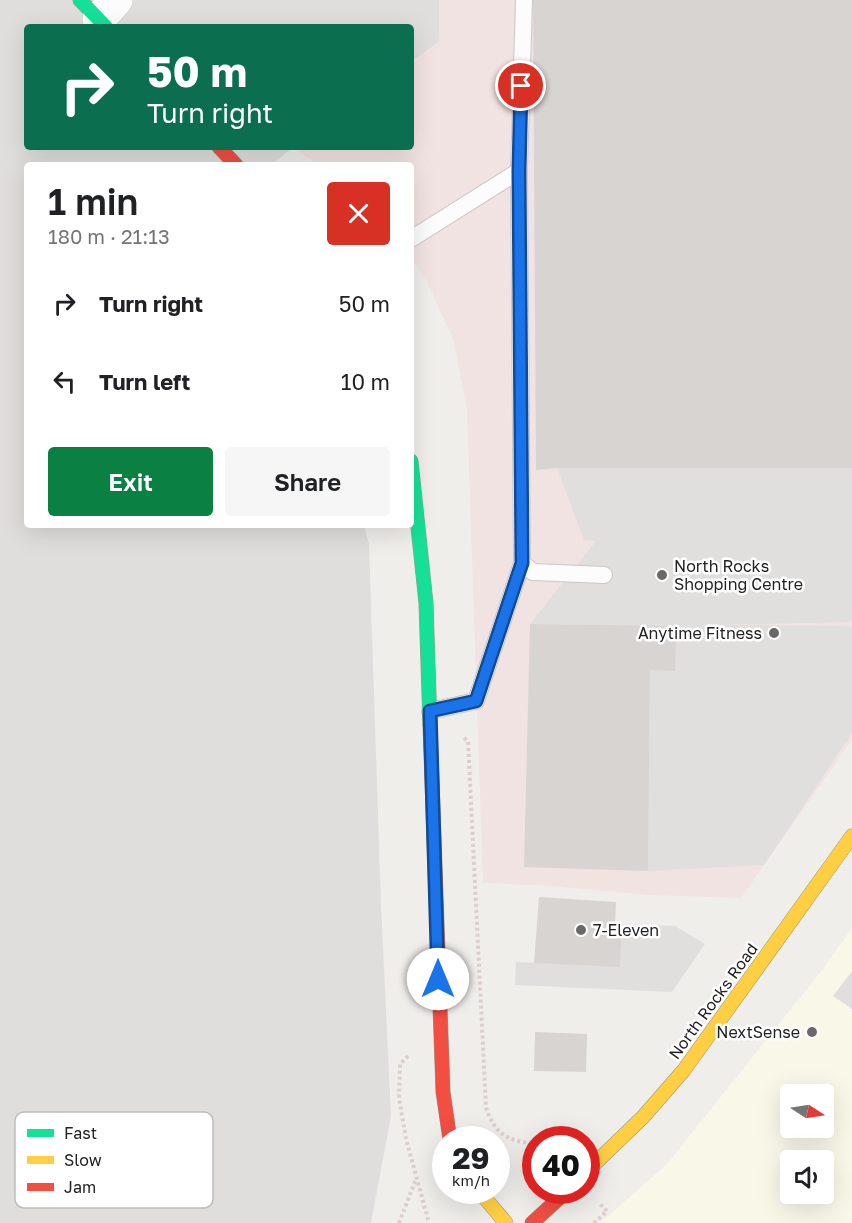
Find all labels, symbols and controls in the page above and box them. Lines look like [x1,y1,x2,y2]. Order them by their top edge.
text: 50 m [147,46,247,96]
icon: right [48,48,126,126]
pin [495,60,546,111]
icon: arrive [504,69,537,102]
text: Turn right [147,97,273,129]
text: 1 min [48,180,138,223]
button: close [327,182,390,245]
text: 180 m · 21:13 [48,224,170,248]
icon: right [48,287,81,320]
text: Turn right [99,290,203,317]
text: 50 m [339,290,390,317]
icon: left [48,365,81,398]
text: Turn left [99,368,190,395]
text: 10 m [341,368,390,395]
button: Exit [48,447,213,516]
button: Share [225,447,390,516]
place label: North Rocks Shopping Centre [674,556,803,594]
marker: North Rocks Shopping Centre [655,568,669,582]
place label: Anytime Fitness [638,623,762,643]
marker: Anytime Fitness [767,626,781,640]
place label: 7-Eleven [593,920,659,940]
marker: 7-Eleven [574,923,588,937]
street label: North Rocks Road [664,939,762,1063]
position arrow [406,947,470,1011]
place label: NextSense [716,1022,800,1042]
marker: NextSense [805,1025,819,1039]
north arrow [780,1084,834,1138]
map controls [780,1084,834,1204]
legend [15,1112,213,1208]
text: Fast [64,1123,97,1143]
speed limit sign: 40 [522,1126,600,1204]
text: 29 [452,1140,490,1176]
text: Slow [64,1150,102,1170]
button: sound [780,1150,834,1204]
text: km/h [452,1171,490,1189]
text: Jam [64,1177,96,1197]

